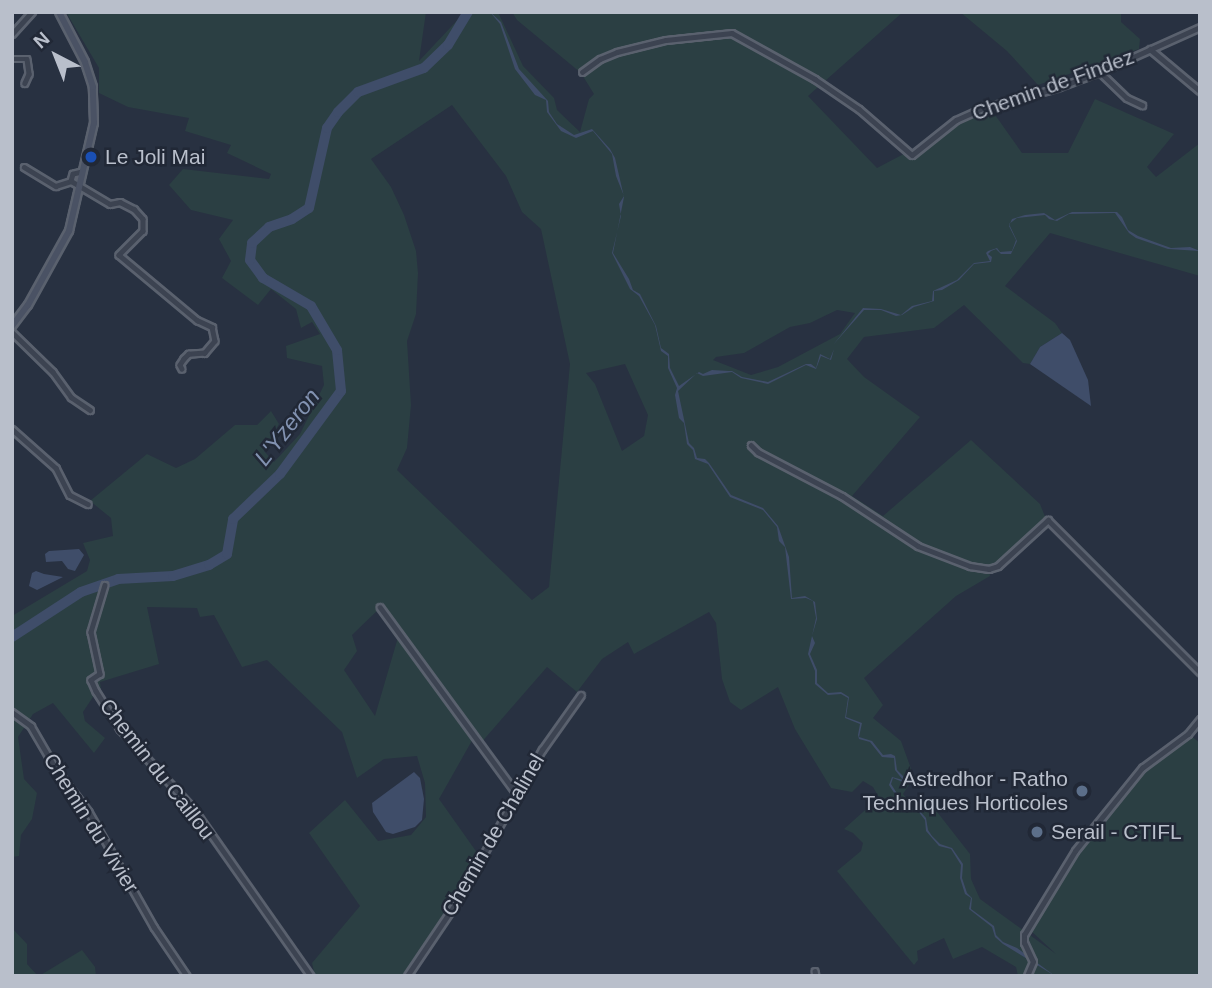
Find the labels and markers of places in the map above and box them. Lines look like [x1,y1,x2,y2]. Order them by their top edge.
place label: Le Joli Mai [105,144,205,170]
marker: Le Joli Mai [83,149,99,165]
place label: Astredhor - Ratho Techniques Horticoles [863,766,1068,816]
marker: Astredhor - Ratho Techniques Horticoles [1074,783,1090,799]
place label: Serail - CTIFL [1051,819,1182,845]
marker: Serail - CTIFL [1029,824,1045,840]

